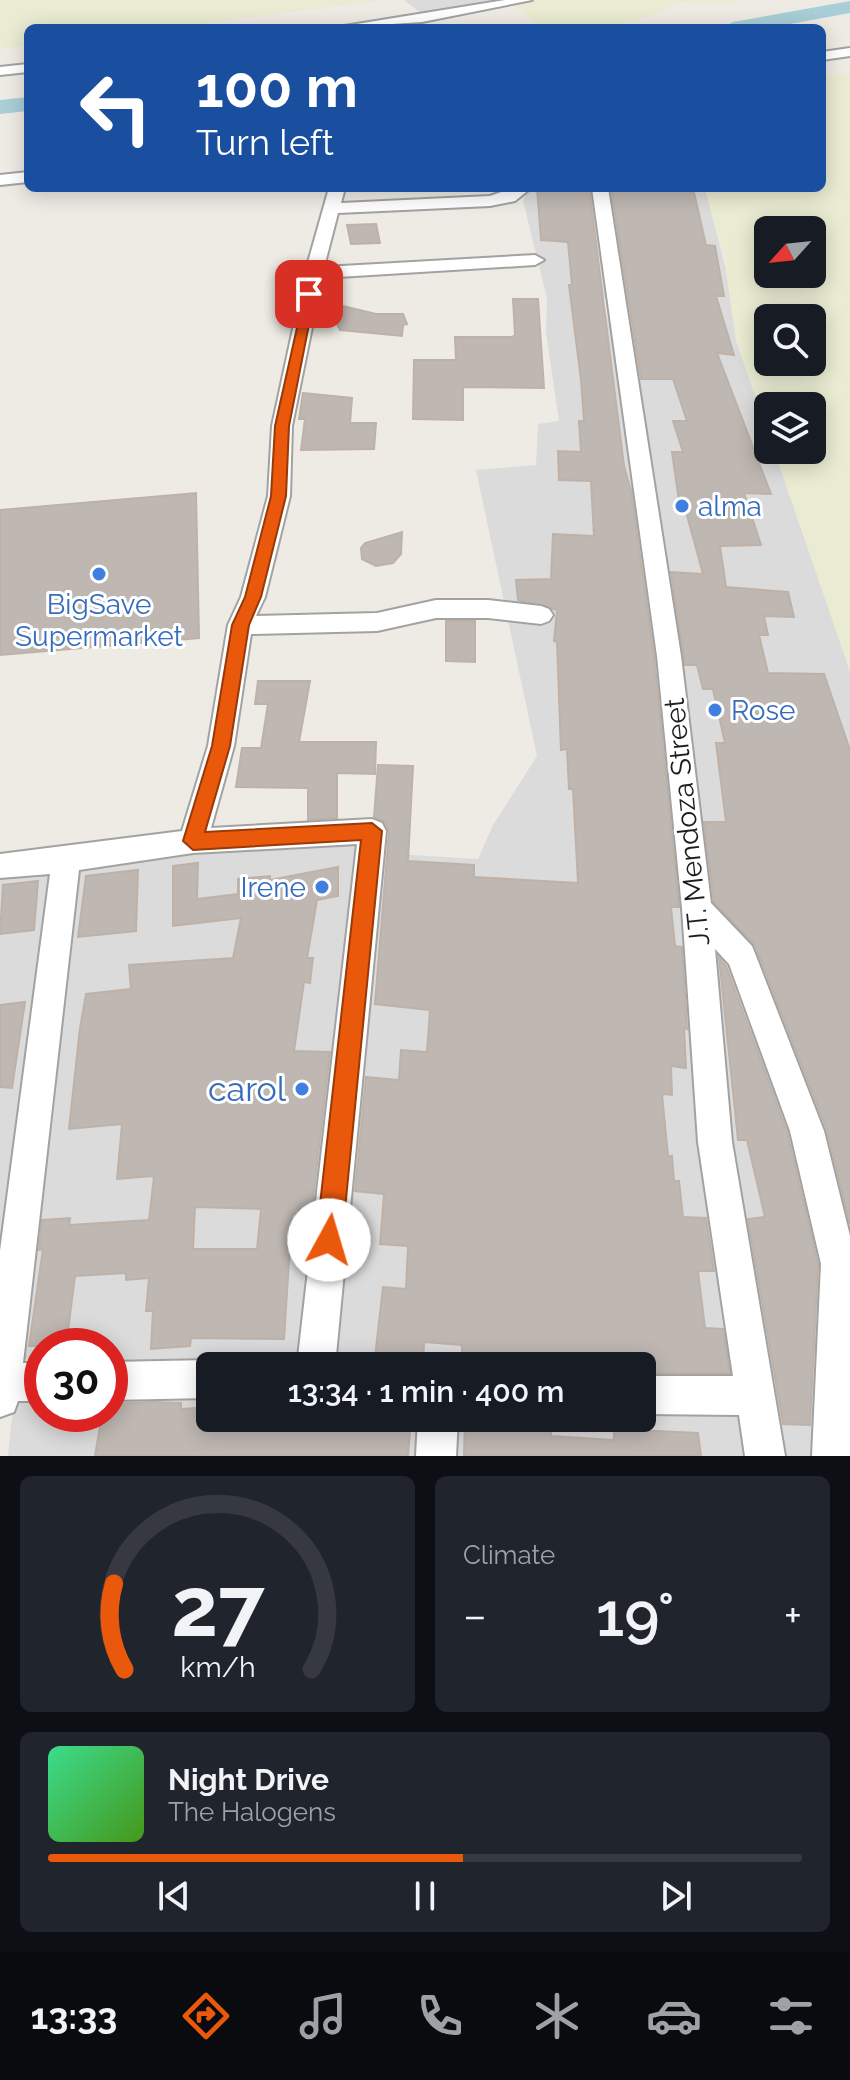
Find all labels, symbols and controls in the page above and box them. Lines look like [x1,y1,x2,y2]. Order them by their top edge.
text: 100 m [196,54,358,120]
icon: left [64,56,168,160]
text: Turn left [196,121,334,163]
north arrow [754,216,826,288]
map controls [754,216,826,464]
pin [275,260,343,328]
icon: arrive [287,272,331,316]
button: search [754,304,826,376]
button: layers [754,392,826,464]
place label: alma [698,490,762,523]
marker: alma [673,497,691,515]
marker: BigSave Supermarket [90,565,108,583]
place label: BigSave Supermarket [15,588,183,653]
place label: Rose [731,694,795,727]
street label: J.T. Mendoza Street [658,696,716,947]
marker: Rose [706,701,724,719]
place label: Irene [240,871,306,904]
marker: Irene [313,878,331,896]
place label: carol [208,1069,287,1109]
marker: carol [293,1080,311,1098]
position arrow [287,1198,371,1282]
speed limit sign: 30 [24,1328,128,1432]
text: 13:34 · 1 min · 400 m [288,1374,564,1409]
text: Climate [463,1540,555,1570]
text: 27 [171,1558,265,1655]
text: 19° [596,1580,674,1650]
text: − [463,1590,487,1641]
text: + [784,1590,802,1641]
text: km/h [180,1650,255,1684]
text: Night Drive [168,1762,329,1797]
text: The Halogens [168,1797,336,1827]
icon: previous [152,1874,196,1918]
icon: pause [403,1874,447,1918]
icon: next [654,1874,698,1918]
icon: directions [178,1988,234,2044]
icon: music [295,1988,351,2044]
icon: phone [412,1988,468,2044]
icon: climate [529,1988,585,2044]
icon: car [646,1988,702,2044]
icon: filters [763,1988,819,2044]
text: 13:33 [31,1995,117,2037]

